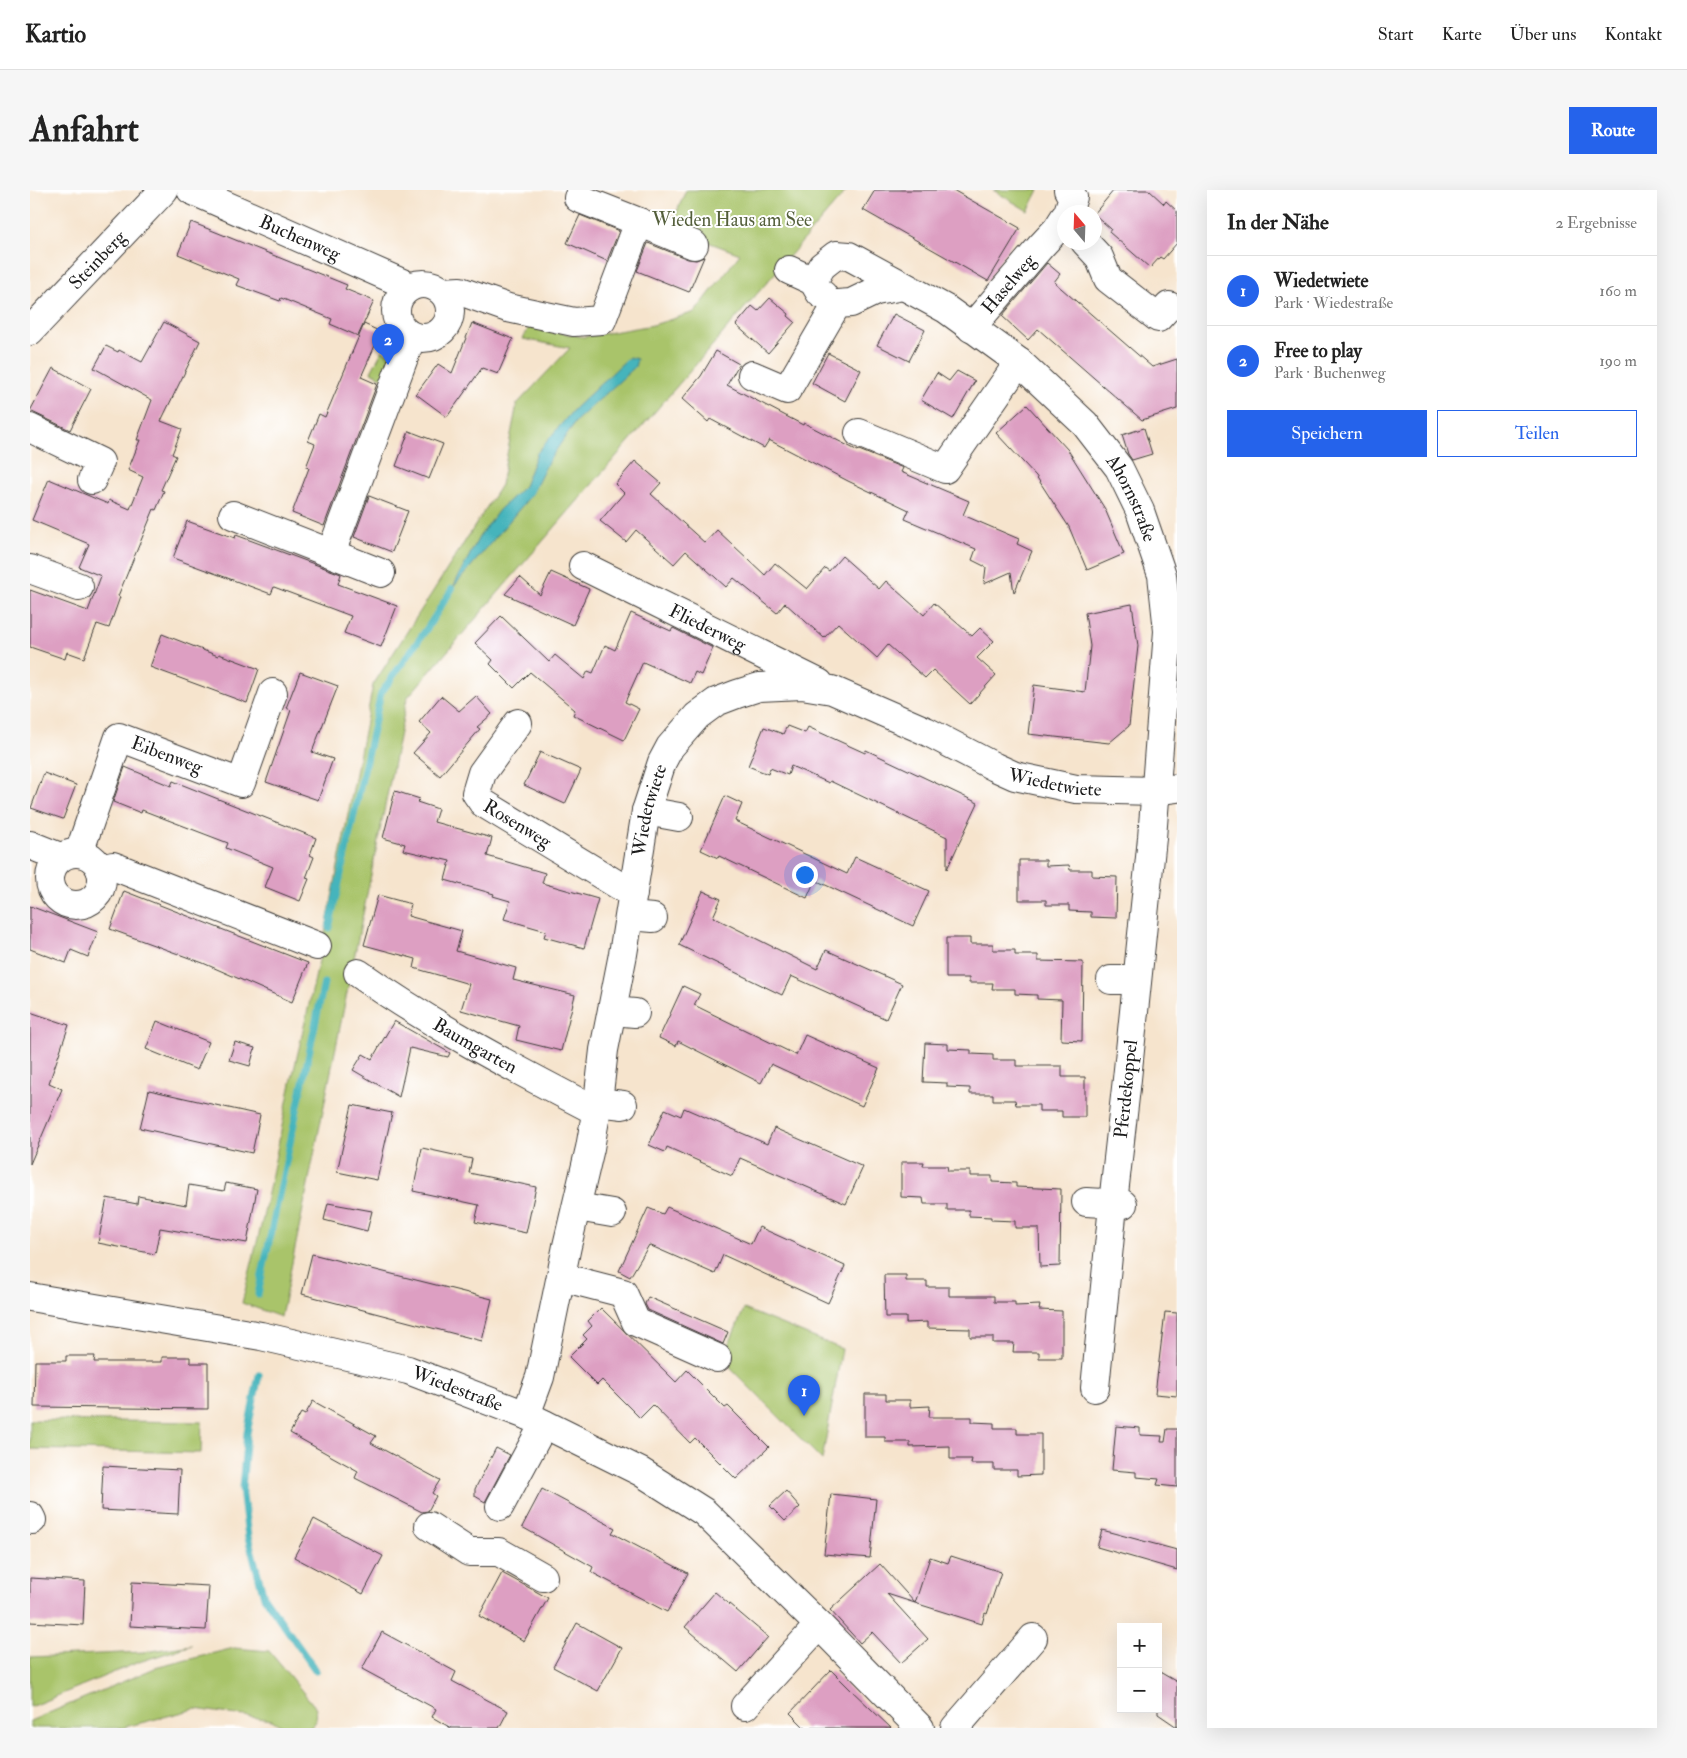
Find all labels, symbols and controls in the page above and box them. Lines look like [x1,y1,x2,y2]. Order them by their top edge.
text: Kartio [25,19,86,50]
text: Start [1378,23,1414,46]
text: Karte [1442,23,1482,46]
text: Über uns [1510,23,1576,46]
text: Kontakt [1604,23,1662,46]
button: Route [1569,107,1657,154]
text: Anfahrt [30,108,139,152]
north arrow [1057,205,1102,250]
park label: Wieden Haus am See [651,208,812,232]
text: In der Nähe [1227,209,1329,236]
street label: Buchenweg [256,210,345,267]
text: 2 Ergebnisse [1556,213,1637,233]
street label: Steinberg [64,225,132,295]
street label: Haselweg [976,248,1041,319]
text: Wiedetwiete [1274,269,1368,293]
text: 1 [1240,281,1246,301]
text: 160 m [1599,281,1637,301]
text: Park · Wiedestraße [1274,293,1393,313]
pin: 2 [372,324,404,365]
text: Free to play [1274,339,1362,363]
text: 2 [1239,351,1247,371]
text: 190 m [1599,351,1637,371]
text: Park · Buchenweg [1274,363,1386,383]
button: Speichern [1227,410,1427,457]
button: Teilen [1437,410,1637,457]
street label: Ahornstraße [1100,449,1162,545]
street label: Fliederweg [665,599,751,657]
street label: Eibenweg [128,731,207,780]
street label: Wiedetwiete [627,761,673,859]
street label: Wiedetwiete [1005,763,1102,802]
street label: Rosenweg [479,794,557,854]
your location [792,862,818,888]
street label: Baumgarten [429,1013,522,1079]
street label: Pferdekoppel [1109,1038,1144,1140]
street label: Wiedestraße [408,1360,506,1417]
pin: 1 [788,1375,820,1416]
map controls [1117,1623,1162,1713]
button: + [1117,1623,1162,1668]
button: − [1117,1668,1162,1713]

